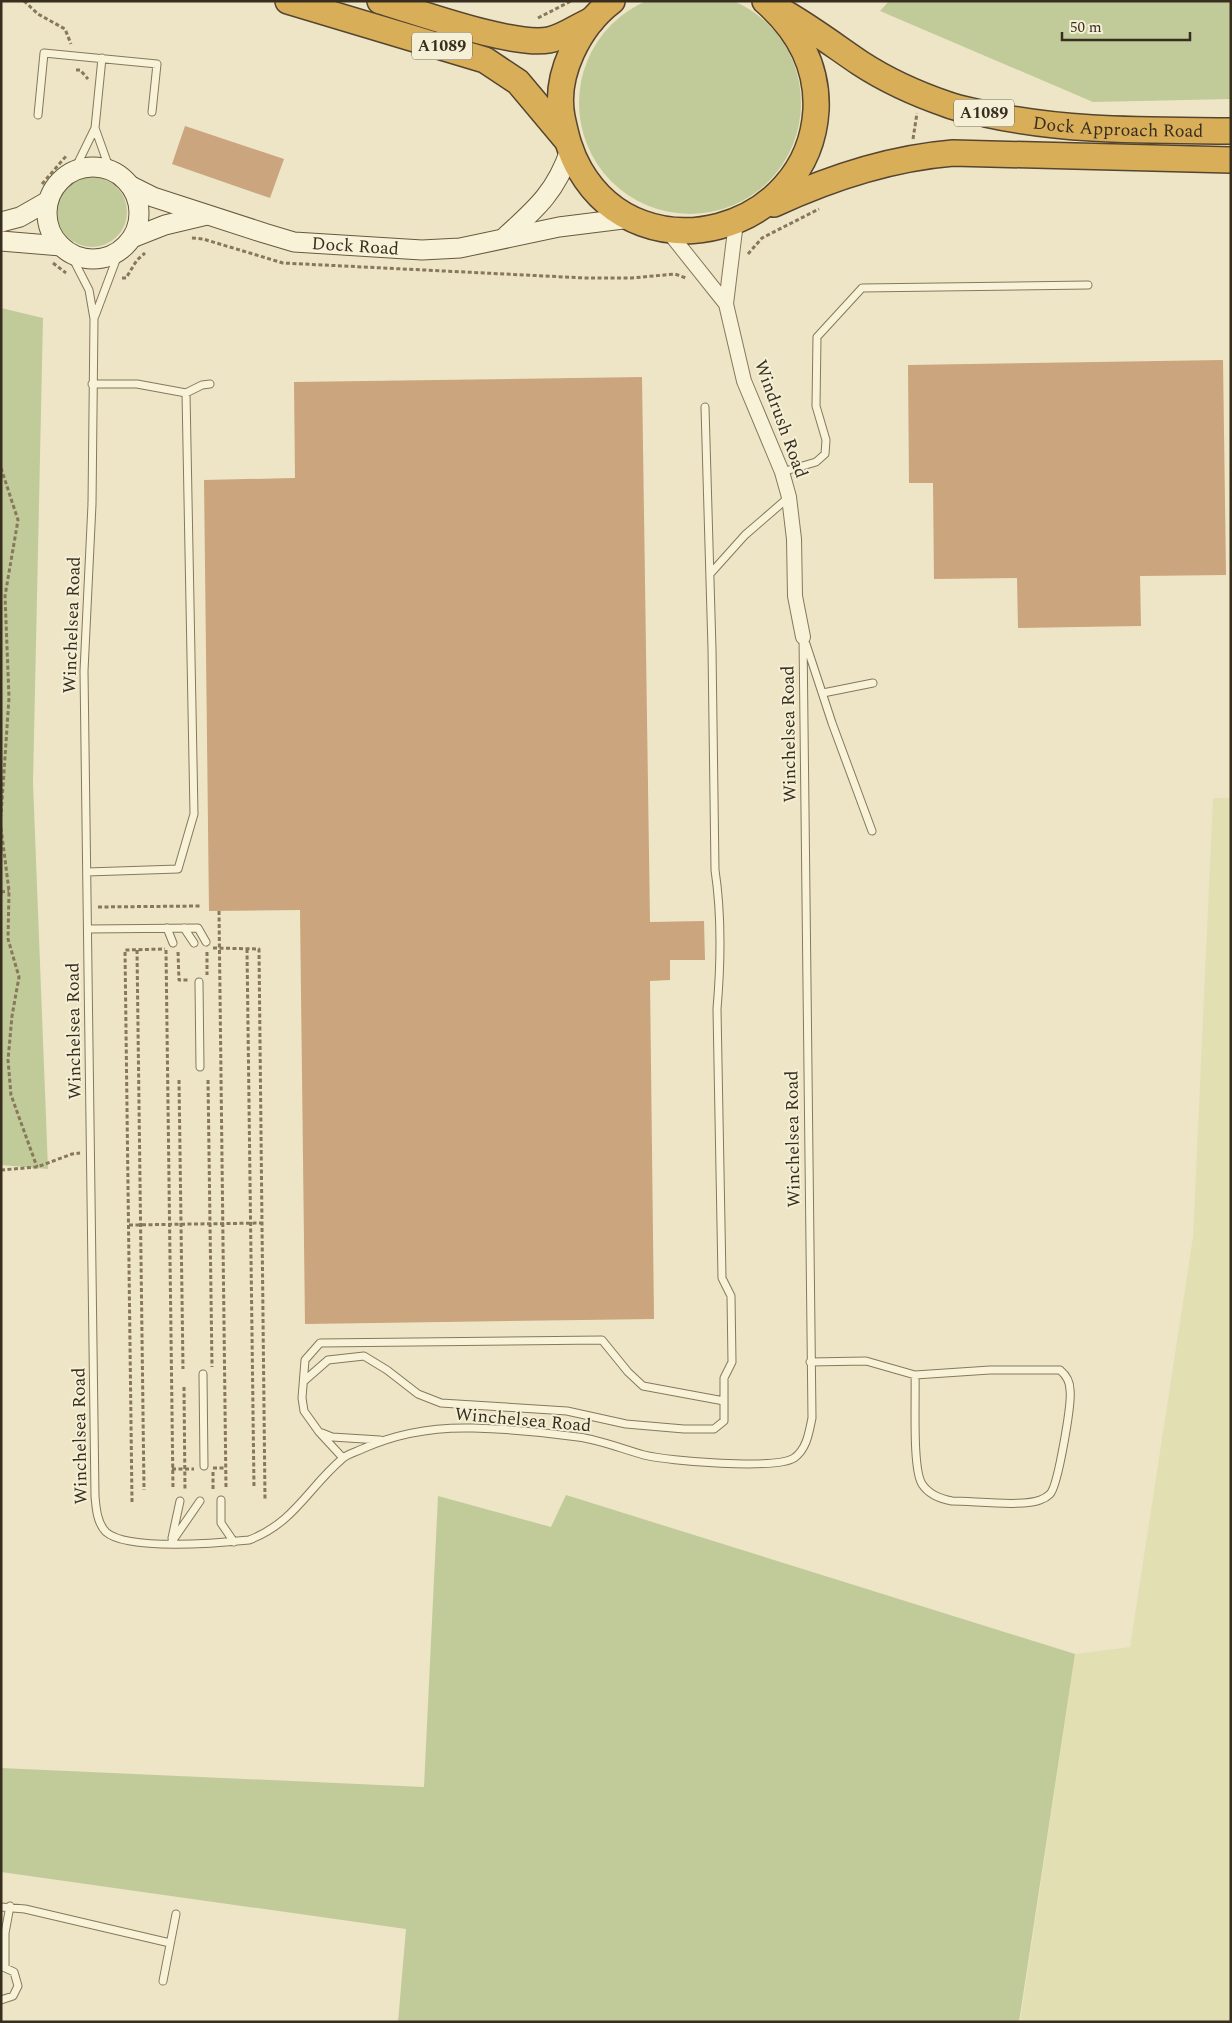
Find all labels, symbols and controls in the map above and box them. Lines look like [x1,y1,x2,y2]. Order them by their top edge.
scale bar [1062,10,1190,42]
text: 50 m [1070,16,1102,39]
road number: A1089 [412,32,472,59]
road number: A1089 [954,100,1014,126]
street label: Dock Approach Road [1031,109,1204,144]
street label: Dock Road [311,230,400,262]
street label: Windrush Road [747,356,815,482]
street label: Winchelsea Road [56,556,88,694]
street label: Winchelsea Road [774,665,804,803]
street label: Winchelsea Road [59,962,89,1100]
street label: Winchelsea Road [778,1070,808,1208]
street label: Winchelsea Road [65,1367,95,1505]
street label: Winchelsea Road [454,1401,592,1439]

